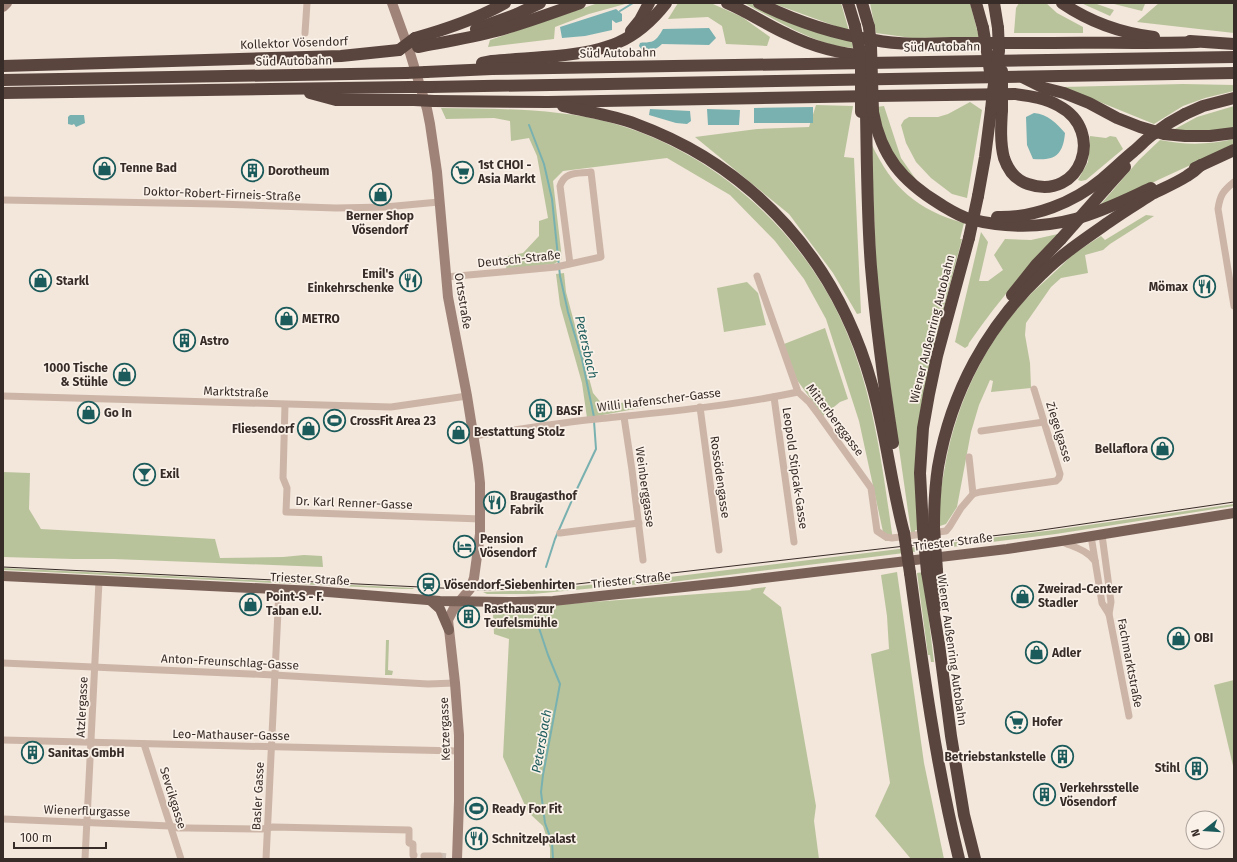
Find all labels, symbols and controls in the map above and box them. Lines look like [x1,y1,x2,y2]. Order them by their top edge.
street label: Kollektor Vösendorf [240,34,349,52]
street label: Süd Autobahn [904,39,980,55]
street label: Süd Autobahn [580,45,656,61]
street label: Süd Autobahn [256,53,332,69]
shop icon: Tenne Bad [92,155,118,181]
building icon: Dorotheum [240,158,266,184]
place label: 1st CHOI - Asia Markt [477,158,536,186]
supermarket icon: 1st CHOI - Asia Markt [449,159,475,185]
place label: Tenne Bad [120,161,177,175]
place label: Dorotheum [268,164,329,178]
shop icon: Berner Shop Vösendorf [367,182,393,208]
street label: Doktor-Robert-Firneis-Straße [143,184,301,204]
place label: Berner Shop Vösendorf [346,209,414,237]
street label: Deutsch-Straße [477,248,561,270]
street label: Wiener Außenring Autobahn [907,253,957,405]
place label: Emil's Einkehrschenke [308,267,394,295]
shop icon: Starkl [27,268,53,294]
restaurant icon: Emil's Einkehrschenke [397,268,423,294]
street label: Ortsstraße [452,272,474,330]
place label: Starkl [56,274,89,288]
restaurant icon: Mömax [1191,274,1217,300]
place label: Mömax [1149,280,1189,294]
shop icon: METRO [273,306,299,332]
place label: METRO [302,312,340,326]
water label: Petersbach [572,314,601,380]
building icon: Astro [171,328,197,354]
place label: Astro [199,334,229,348]
place label: 1000 Tische & Stühle [44,361,108,389]
shop icon: 1000 Tische & Stühle [111,362,137,388]
street label: Mitterberggasse [803,381,867,459]
street label: Marktstraße [203,384,269,400]
street label: Willi Hafenscher-Gasse [596,385,722,415]
building icon: BASF [527,398,553,424]
shop icon: Go In [75,400,101,426]
street label: Ziegelgasse [1043,400,1075,464]
place label: BASF [556,404,583,418]
place label: Go In [104,406,132,420]
street label: Leopold Stipcak-Gasse [780,406,810,530]
sports icon: CrossFit Area 23 [321,408,347,434]
place label: CrossFit Area 23 [350,414,436,428]
shop icon: Fliesendorf [296,416,322,442]
shop icon: Bestattung Stolz [445,419,471,445]
place label: Fliesendorf [232,422,296,436]
place label: Bestattung Stolz [474,425,565,439]
street label: Rossödengasse [707,435,733,519]
shop icon: Bellaflora [1150,436,1176,462]
place label: Bellaflora [1095,442,1148,456]
street label: Weinberggasse [632,446,658,528]
bar icon: Exil [131,461,157,487]
place label: Exil [160,467,180,481]
place label: Braugasthof Fabrik [510,489,578,517]
restaurant icon: Braugasthof Fabrik [482,490,508,516]
street label: Dr. Karl Renner-Gasse [295,494,413,512]
street label: Triester Straße [913,530,993,554]
place label: Pension Vösendorf [479,532,538,560]
hotel icon: Pension Vösendorf [451,533,477,559]
street label: Triester Straße [591,569,671,591]
street label: Triester Straße [270,570,350,588]
station icon: Vösendorf-Siebenhirten [416,572,442,598]
street label: Wiener Außenring Autobahn [934,573,970,727]
place label: Vösendorf-Siebenhirten [443,578,575,592]
place label: Zweirad-Center Stadler [1038,582,1123,610]
shop icon: Zweirad-Center Stadler [1010,583,1036,609]
place label: Point-S - F. Taban e.U. [266,590,324,618]
shop icon: Point-S - F. Taban e.U. [238,591,264,617]
place label: Rasthaus zur Teufelsmühle [484,602,558,630]
building icon: Rasthaus zur Teufelsmühle [456,603,482,629]
street label: Fachmarktstraße [1114,617,1146,709]
shop icon: OBI [1166,625,1192,651]
place label: OBI [1194,631,1213,645]
shop icon: Adler [1023,640,1049,666]
place label: Adler [1051,646,1081,660]
street label: Anton-Freunschlag-Gasse [161,651,299,673]
street label: Atzlergasse [73,676,91,738]
street label: Ketzergasse [437,697,453,761]
water label: Petersbach [529,708,554,774]
supermarket icon: Hofer [1004,709,1030,735]
place label: Hofer [1032,715,1063,729]
street label: Leo-Mathauser-Gasse [172,727,290,743]
building icon: Sanitas GmbH [19,740,45,766]
building icon: Betriebstankstelle [1049,744,1075,770]
place label: Sanitas GmbH [48,746,124,760]
place label: Betriebstankstelle [944,750,1046,764]
building icon: Stihl [1183,755,1209,781]
street label: Basler Gasse [249,761,267,831]
place label: Stihl [1155,761,1180,775]
street label: Sevcikgasse [157,765,189,831]
place label: Verkehrsstelle Vösendorf [1059,781,1139,809]
building icon: Verkehrsstelle Vösendorf [1032,782,1058,808]
sports icon: Ready For Fit [463,796,489,822]
street label: Wienerflurgasse [43,802,131,820]
place label: Ready For Fit [492,802,563,816]
north arrow [1185,810,1225,850]
scale bar [14,824,106,850]
restaurant icon: Schnitzelpalast [464,826,490,852]
text: N [1189,827,1203,838]
text: 100 m [20,831,52,845]
place label: Schnitzelpalast [492,832,576,846]

